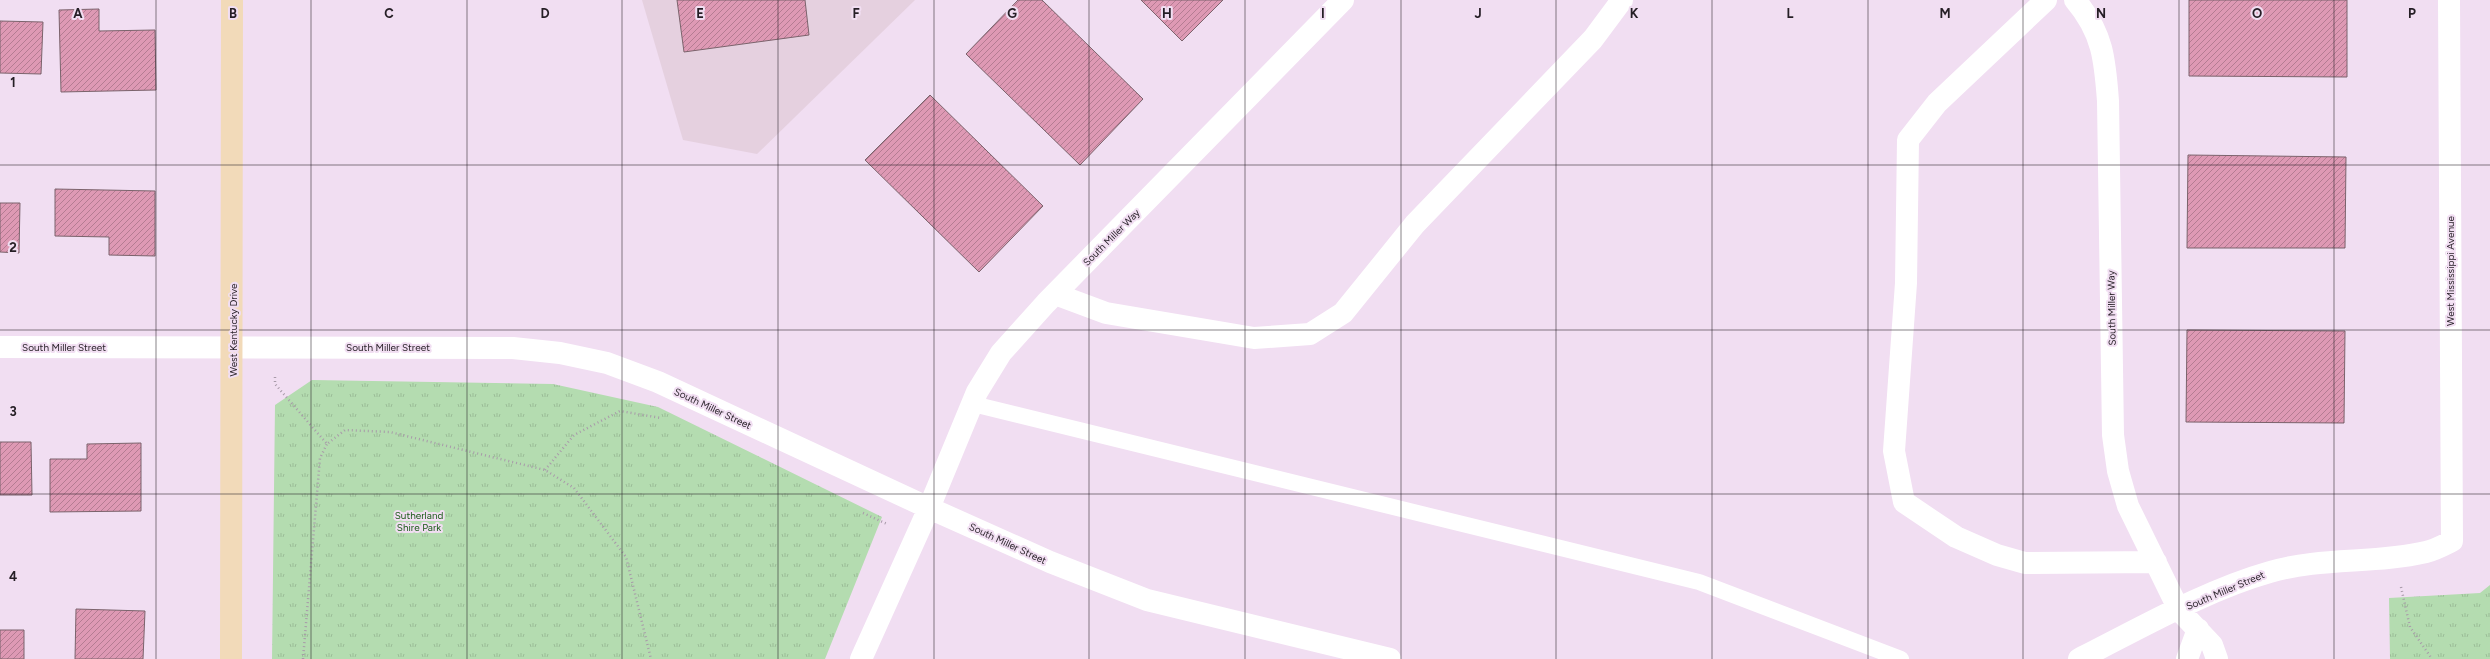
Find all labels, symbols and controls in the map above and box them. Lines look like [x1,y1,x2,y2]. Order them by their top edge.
text: A [73,6,83,21]
text: B [229,6,237,21]
text: C [384,6,394,21]
text: D [540,6,550,21]
text: E [696,6,704,21]
text: F [852,6,860,21]
text: G [1007,6,1017,21]
text: H [1162,6,1172,21]
text: I [1321,6,1325,21]
text: J [1474,6,1482,21]
text: K [1630,6,1639,21]
text: L [1787,6,1794,21]
text: M [1939,6,1951,21]
text: N [2096,6,2106,21]
text: O [2252,6,2262,21]
text: P [2408,6,2416,21]
text: 1 [10,75,16,90]
street label: South Miller Way [1080,206,1143,269]
street label: West Mississippi Avenue [2444,215,2457,326]
text: 2 [9,240,17,255]
street label: South Miller Way [2104,269,2119,346]
street label: West Kentucky Drive [227,283,240,377]
street label: South Miller Street [22,341,106,354]
street label: South Miller Street [346,341,430,354]
street label: South Miller Street [672,385,754,432]
text: 3 [9,404,17,419]
park label: Sutherland Shire Park [395,509,443,534]
street label: South Miller Street [967,520,1049,567]
street label: South Miller Street [2184,568,2267,613]
text: 4 [9,569,17,584]

